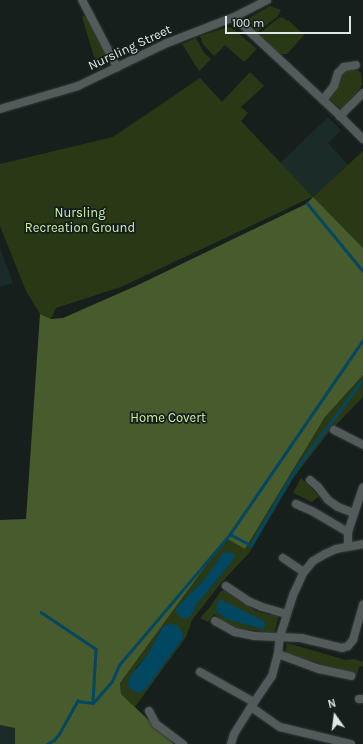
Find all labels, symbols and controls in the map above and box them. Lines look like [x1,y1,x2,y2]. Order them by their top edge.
scale bar [227,8,353,34]
text: 100 m [232,16,264,30]
street label: Nursling Street [86,22,174,74]
park label: Nursling Recreation Ground [25,206,135,237]
park label: Home Covert [130,410,206,426]
north arrow [315,696,355,736]
text: N [327,697,337,711]

